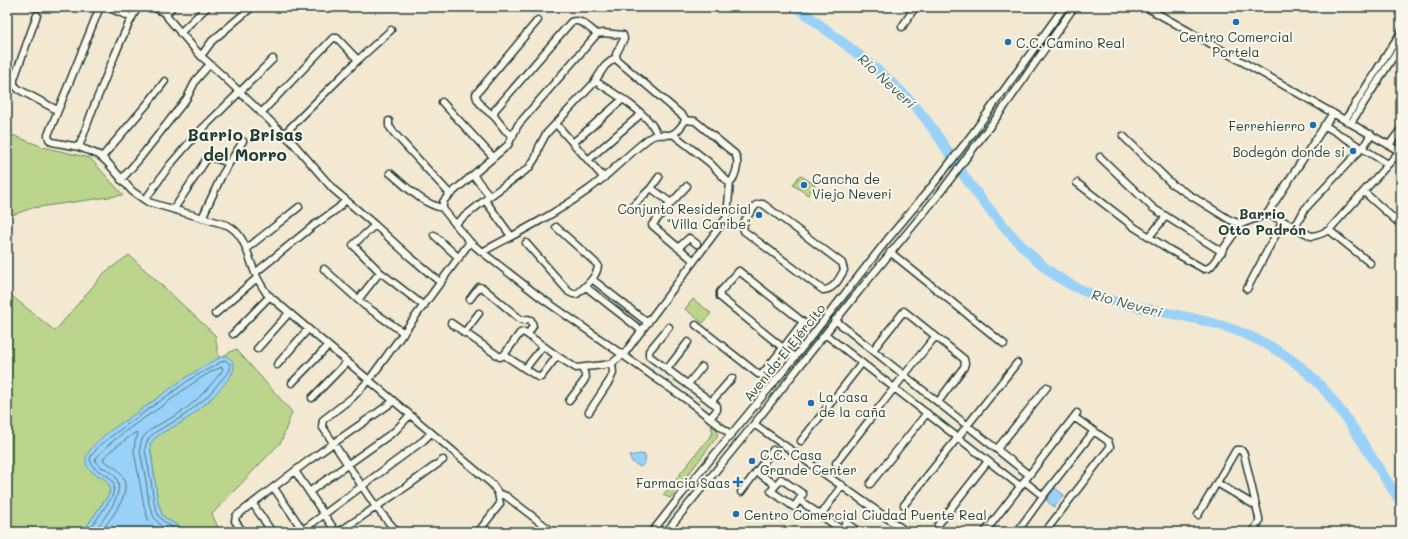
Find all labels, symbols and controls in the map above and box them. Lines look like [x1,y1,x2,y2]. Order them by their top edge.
marker: Centro Comercial Portela [1231,17,1241,27]
place label: Centro Comercial Portela [1179,28,1293,60]
place label: C.C. Camino Real [1016,34,1125,51]
marker: C.C. Camino Real [1003,37,1013,47]
water label: Río Neverí [854,49,920,113]
place label: Ferrehierro [1228,117,1305,134]
marker: Ferrehierro [1308,120,1318,130]
district label: Barrio Brisas del Morro [187,123,303,165]
place label: Bodegón donde si [1232,143,1345,160]
marker: Bodegón donde si [1348,146,1358,156]
place label: Cancha de Viejo Neveri [812,170,892,202]
marker: Cancha de Viejo Neveri [799,180,809,190]
place label: Conjunto Residencial "Villa Caribe" [617,200,751,232]
district label: Barrio Otto Padrón [1218,204,1306,239]
marker: Conjunto Residencial "Villa Caribe" [754,210,764,220]
water label: Río Neverí [1089,284,1165,322]
street label: Avenida El Ejército [739,300,829,404]
place label: La casa de la caña [819,388,886,420]
marker: La casa de la caña [806,398,816,408]
place label: C.C. Casa Grande Center [760,446,857,478]
marker: C.C. Casa Grande Center [747,456,757,466]
place label: Farmacia Saas [636,474,730,491]
marker: Farmacia Saas [733,477,743,487]
place label: Centro Comercial Ciudad Puente Real [744,506,987,523]
marker: Centro Comercial Ciudad Puente Real [731,509,741,519]

